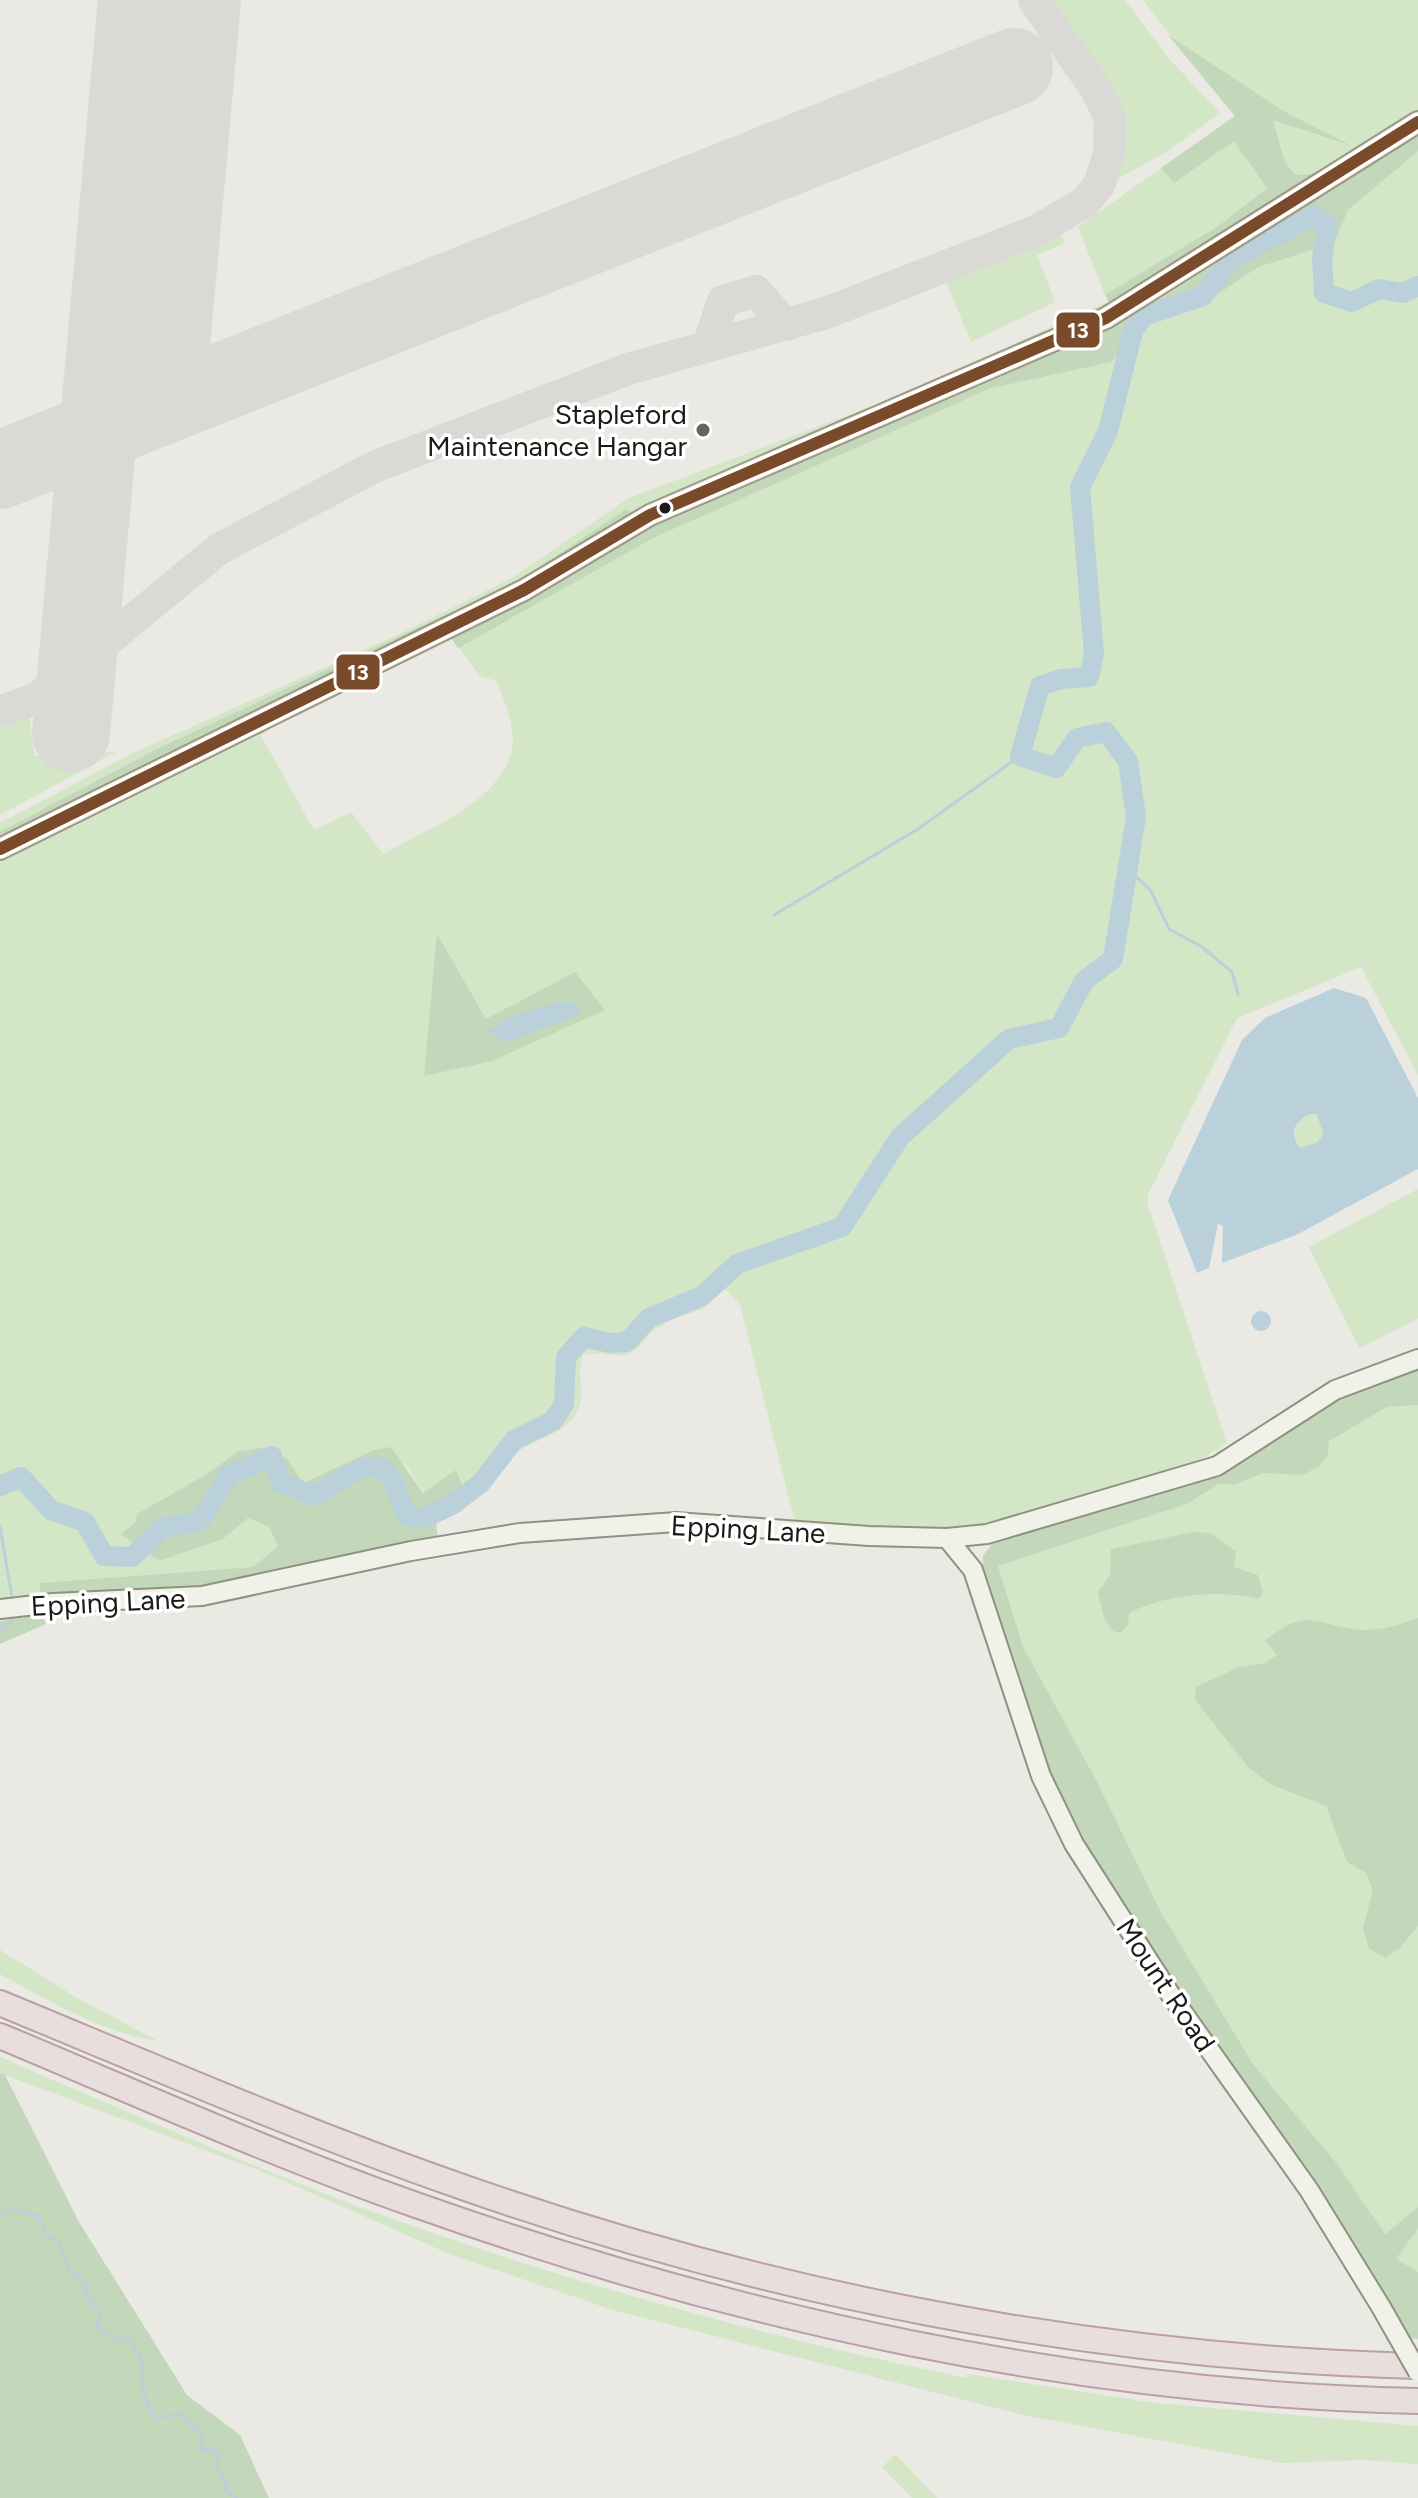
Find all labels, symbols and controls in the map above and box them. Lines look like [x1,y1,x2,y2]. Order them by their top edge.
line badge: 13 [1055,311,1101,349]
text: 13 [1067,317,1089,344]
place label: Stapleford Maintenance Hangar [427,397,688,463]
marker: Stapleford Maintenance Hangar [694,421,712,439]
unlabelled marker [657,500,673,516]
line badge: 13 [335,653,381,691]
text: 13 [347,659,369,686]
street label: Epping Lane [670,1508,826,1550]
street label: Epping Lane [30,1581,186,1623]
street label: Mount Road [1109,1912,1223,2058]

